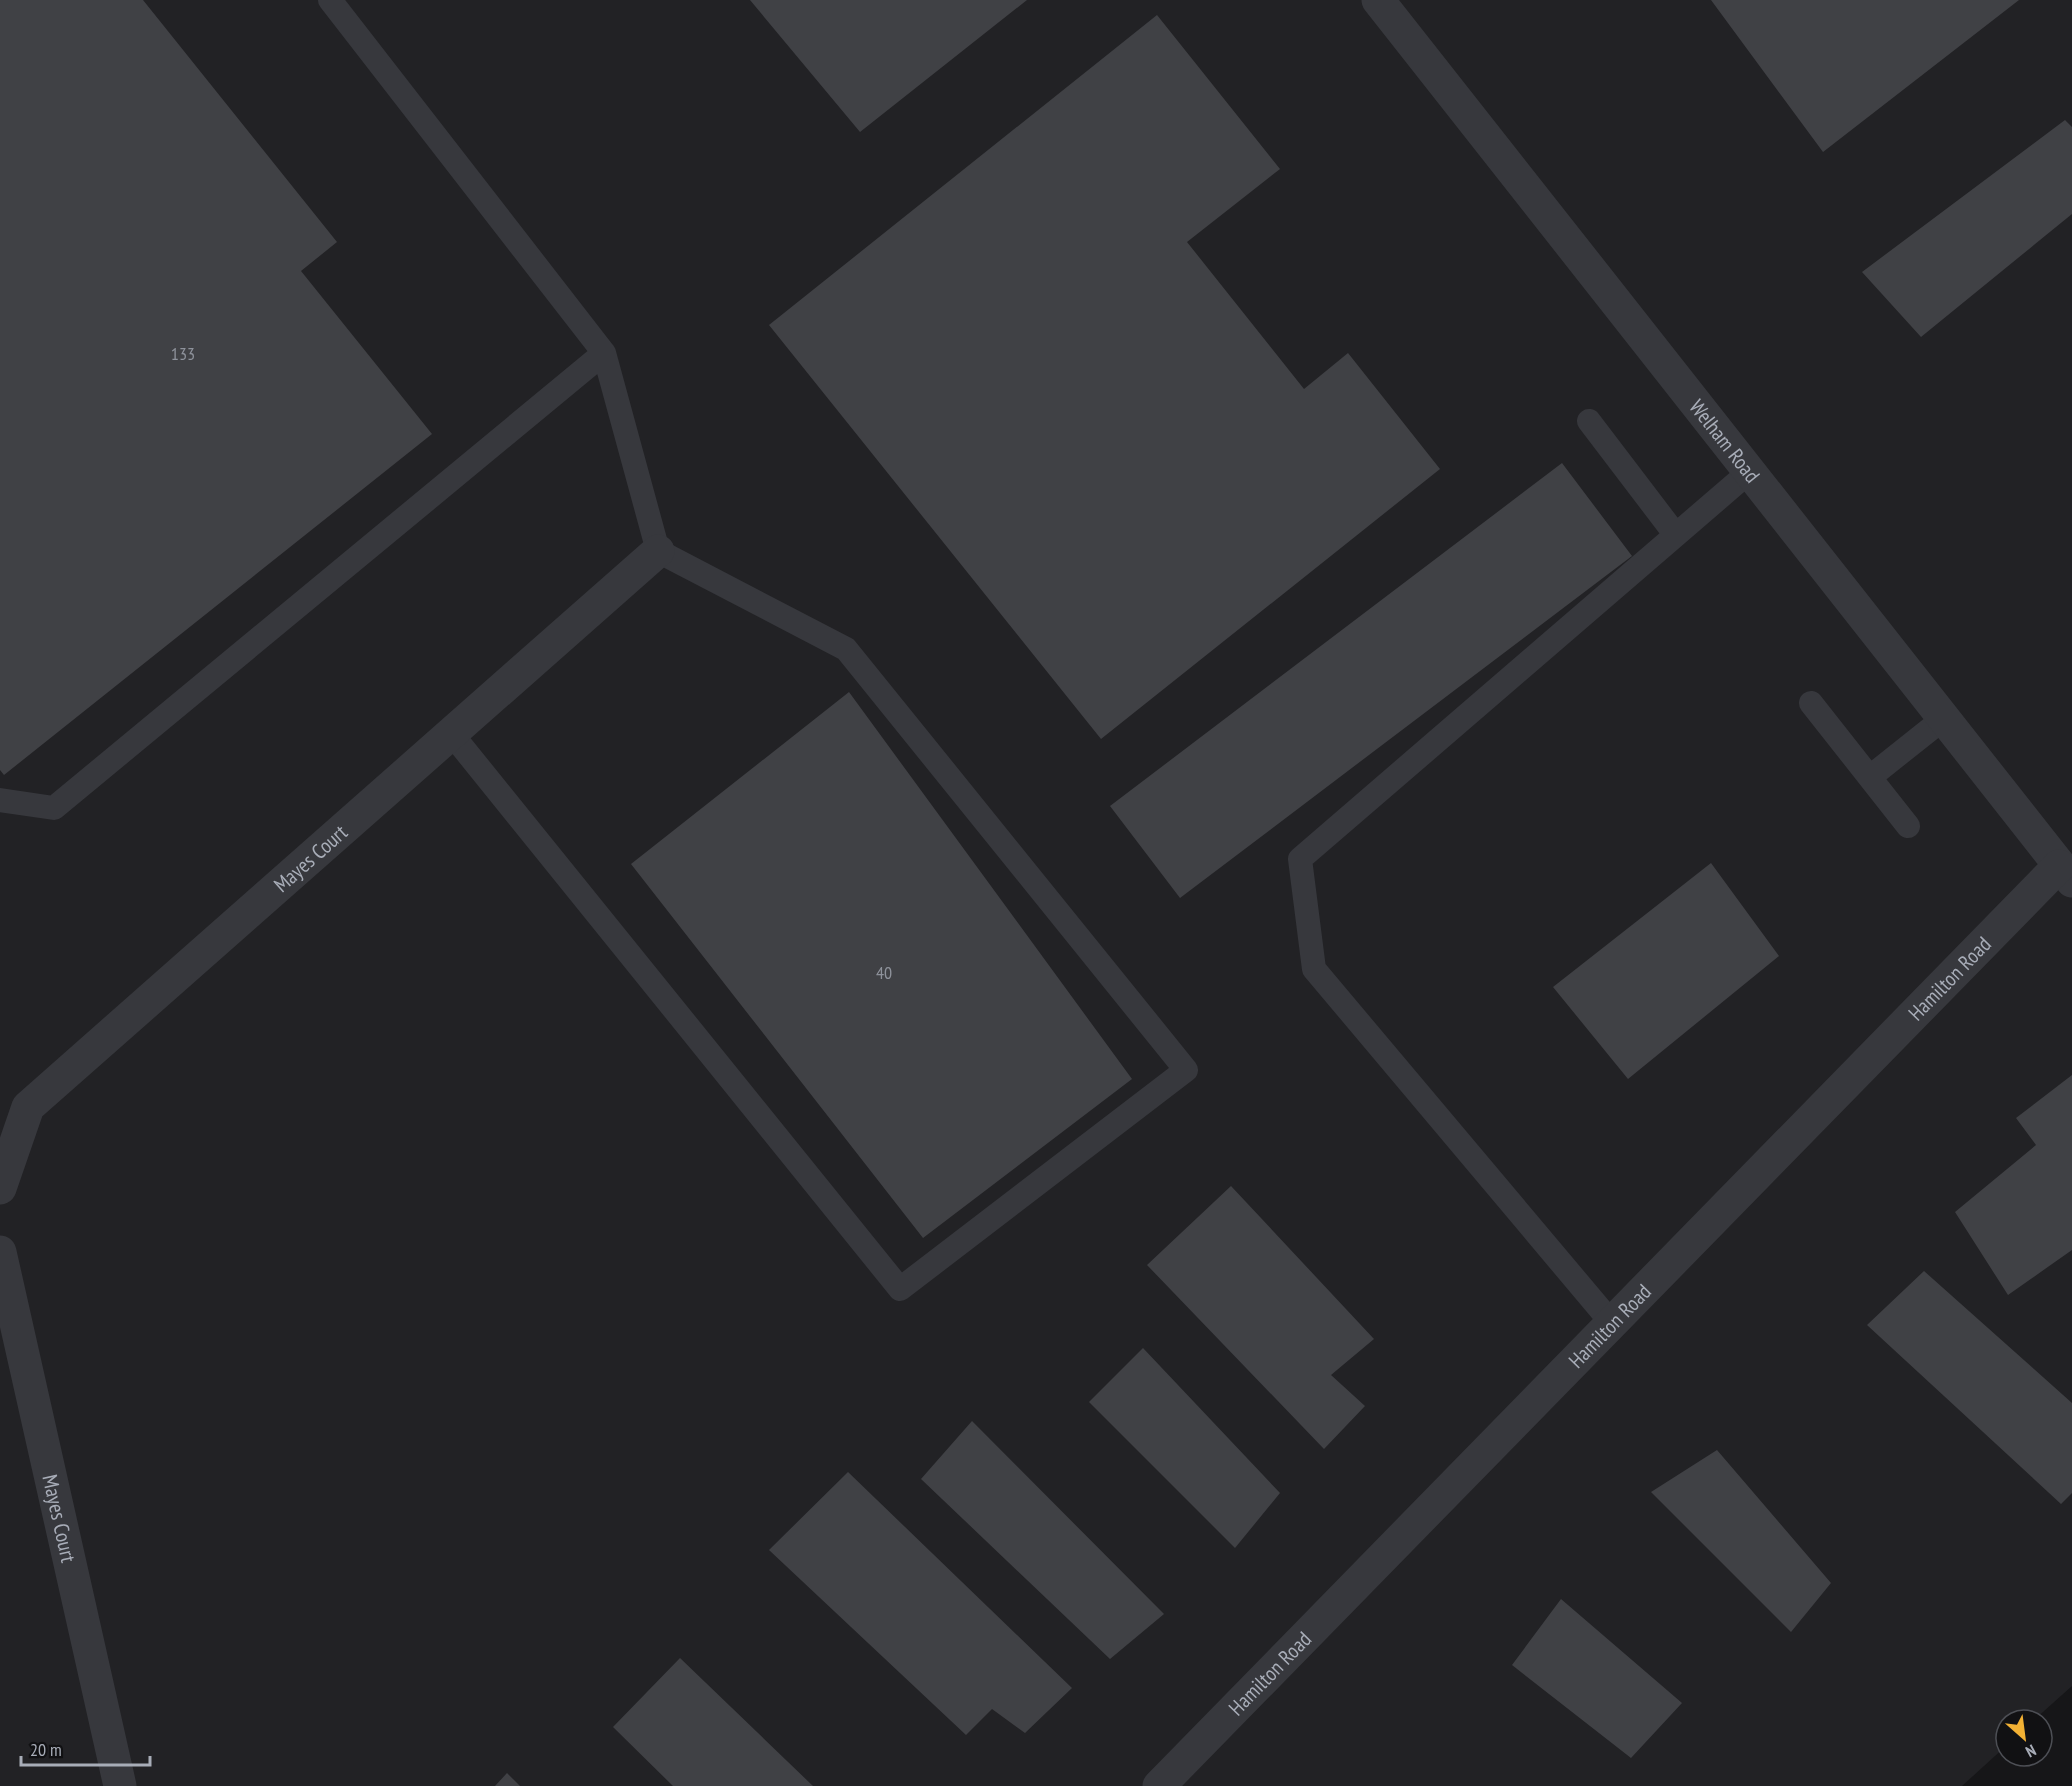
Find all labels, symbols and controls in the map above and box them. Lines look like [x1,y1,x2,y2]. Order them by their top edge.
house number: 133 [171,342,195,365]
street label: Welham Road [1684,394,1766,488]
street label: Mayes Court [268,818,353,898]
street label: Hamilton Road [1902,931,1996,1026]
house number: 40 [876,961,892,984]
street label: Hamilton Road [1562,1278,1656,1373]
street label: Mayes Court [37,1472,83,1565]
street label: Hamilton Road [1222,1625,1317,1721]
north arrow [1994,1708,2054,1768]
scale bar [21,1729,150,1767]
text: 20 m [30,1738,62,1761]
text: N [2023,1740,2040,1762]

